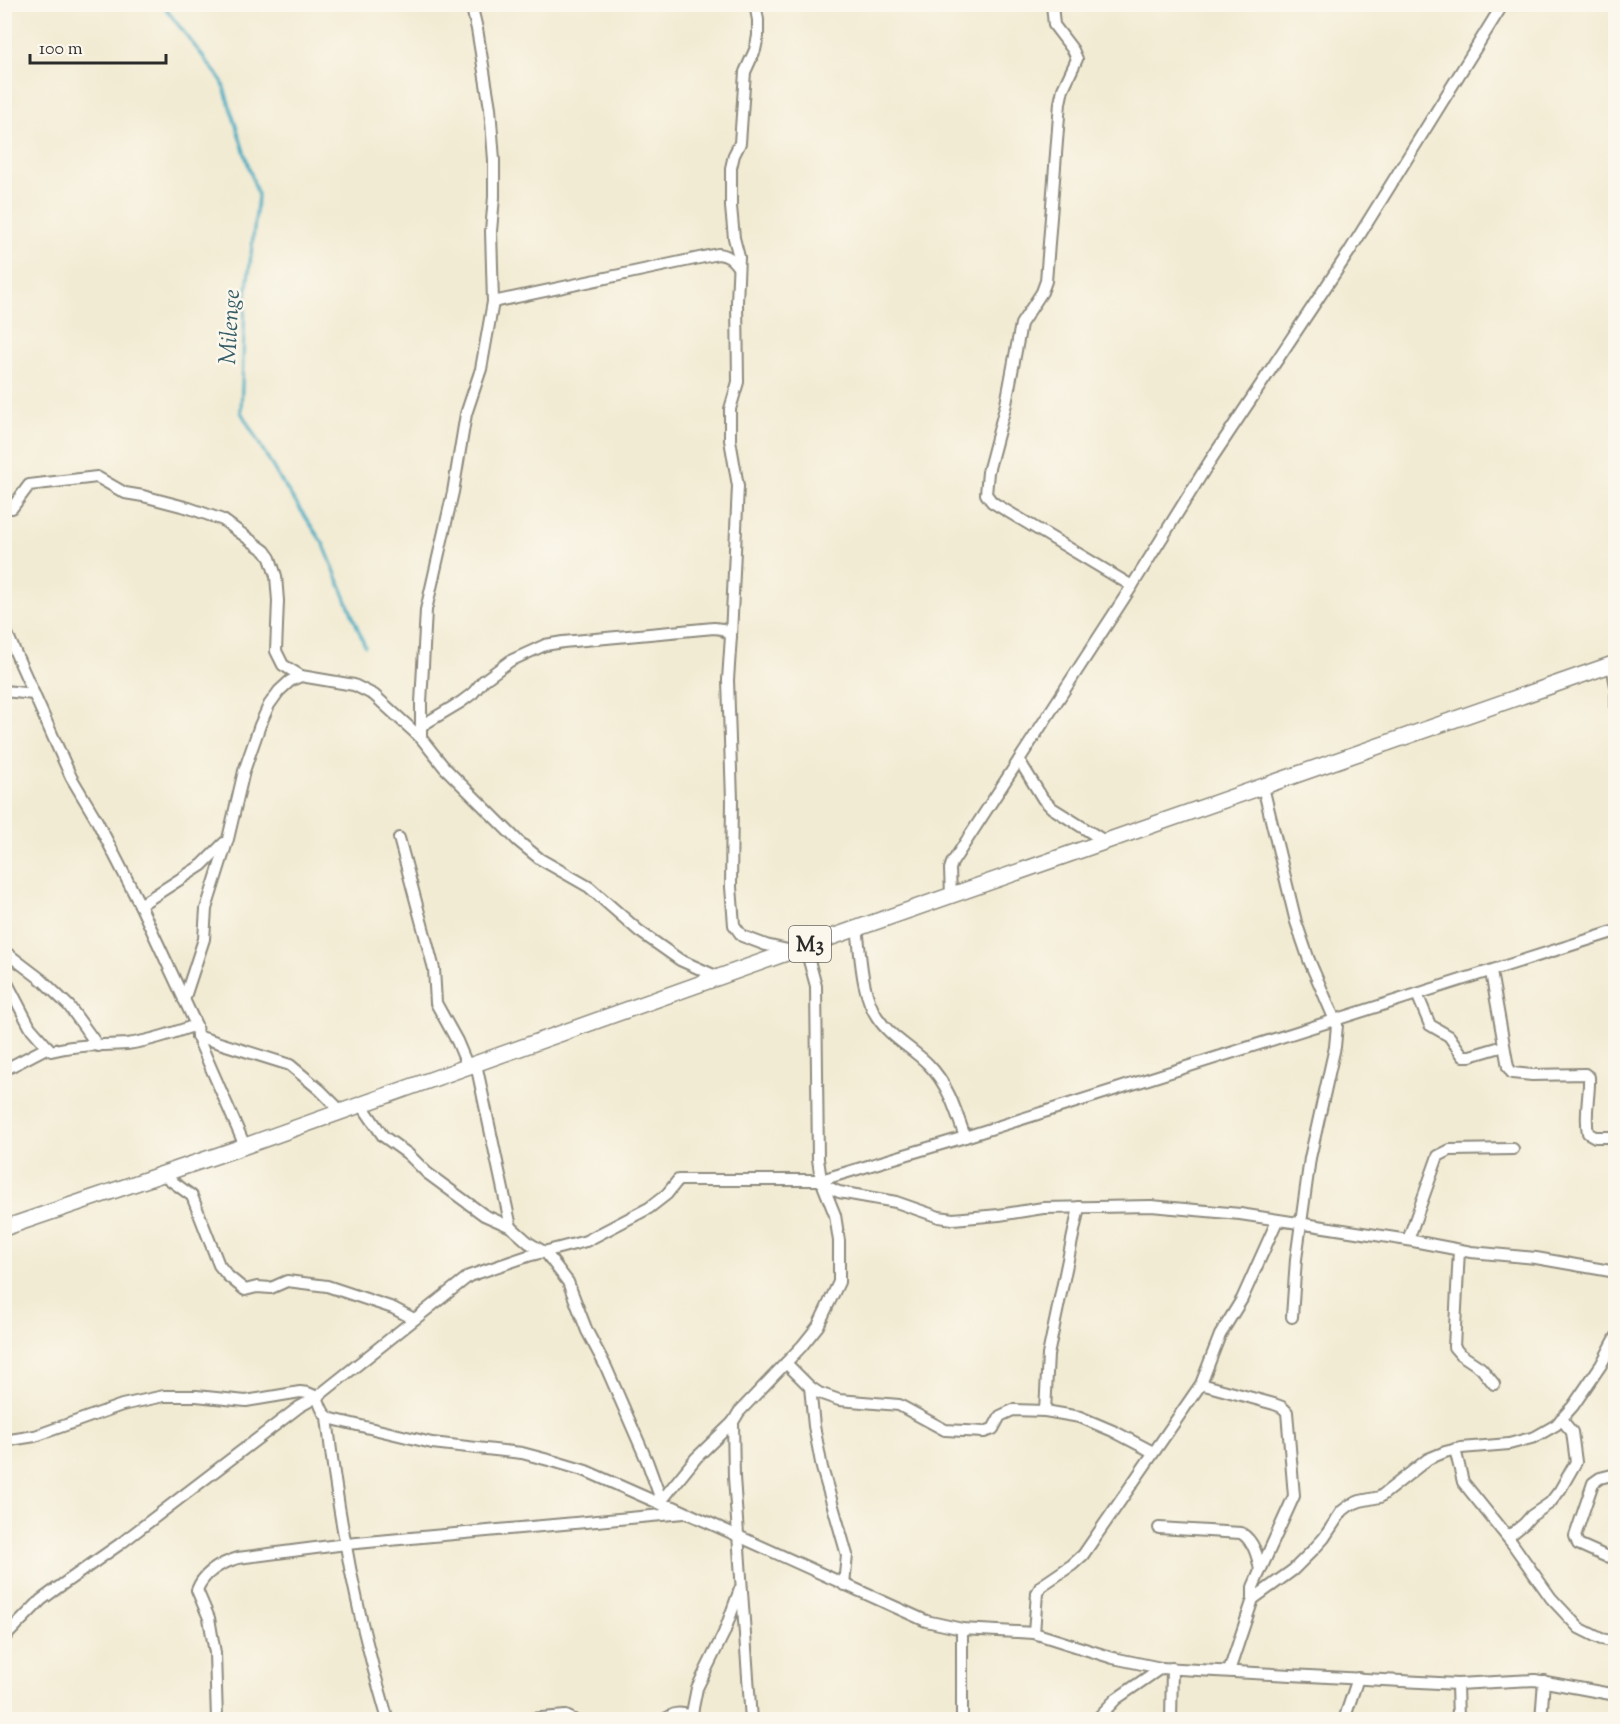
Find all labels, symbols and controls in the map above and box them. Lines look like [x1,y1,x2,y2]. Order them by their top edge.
scale bar [30,27,166,65]
text: 100 m [39,37,83,63]
water label: Milenge [212,289,250,366]
road number: M3 [789,926,831,962]

